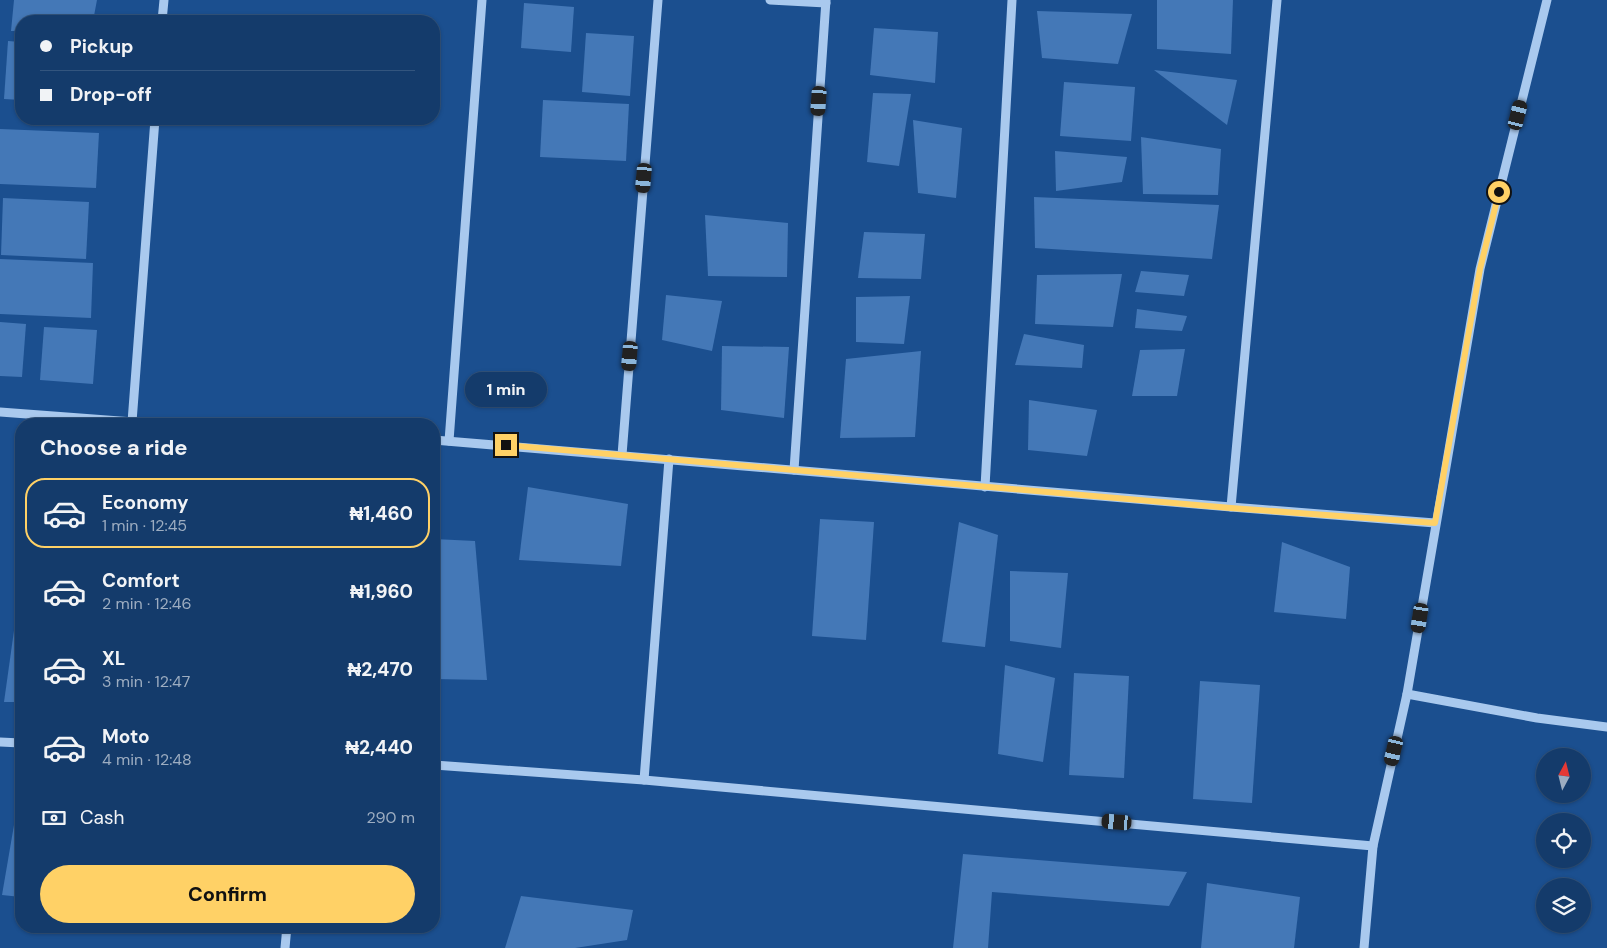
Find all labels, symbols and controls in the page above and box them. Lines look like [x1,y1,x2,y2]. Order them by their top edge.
text: Pickup [70,34,134,59]
text: Drop-off [70,82,152,107]
car [810,86,827,116]
car [1507,99,1528,131]
car [635,162,652,194]
route start [1488,181,1510,203]
car [621,340,638,372]
callout: 1 min [465,372,547,408]
text: 1 min [486,379,526,400]
text: Choose a ride [40,433,188,462]
route end [495,434,517,456]
text: Economy [102,490,189,515]
icon: car [42,491,87,536]
text: ₦1,460 [350,501,413,526]
text: 1 min · 12:45 [102,515,187,536]
text: Comfort [102,568,180,593]
icon: car [42,569,87,614]
text: ₦1,960 [350,579,413,604]
text: 2 min · 12:46 [102,593,192,614]
car [1410,602,1429,634]
text: XL [102,646,125,671]
icon: car [42,647,87,692]
text: ₦2,470 [348,657,413,682]
text: 3 min · 12:47 [102,671,190,692]
text: Moto [102,724,150,749]
icon: car [42,725,87,770]
text: ₦2,440 [345,735,413,760]
car [1383,735,1404,767]
north arrow [1536,748,1591,802]
map controls [1536,748,1591,933]
text: 4 min · 12:48 [102,749,192,770]
icon: cash [40,804,68,832]
text: Cash [80,805,124,830]
text: 290 m [366,807,415,828]
car [1101,813,1132,831]
button: locate [1536,813,1591,868]
button: Confirm [40,865,415,923]
button: layers [1536,878,1591,933]

